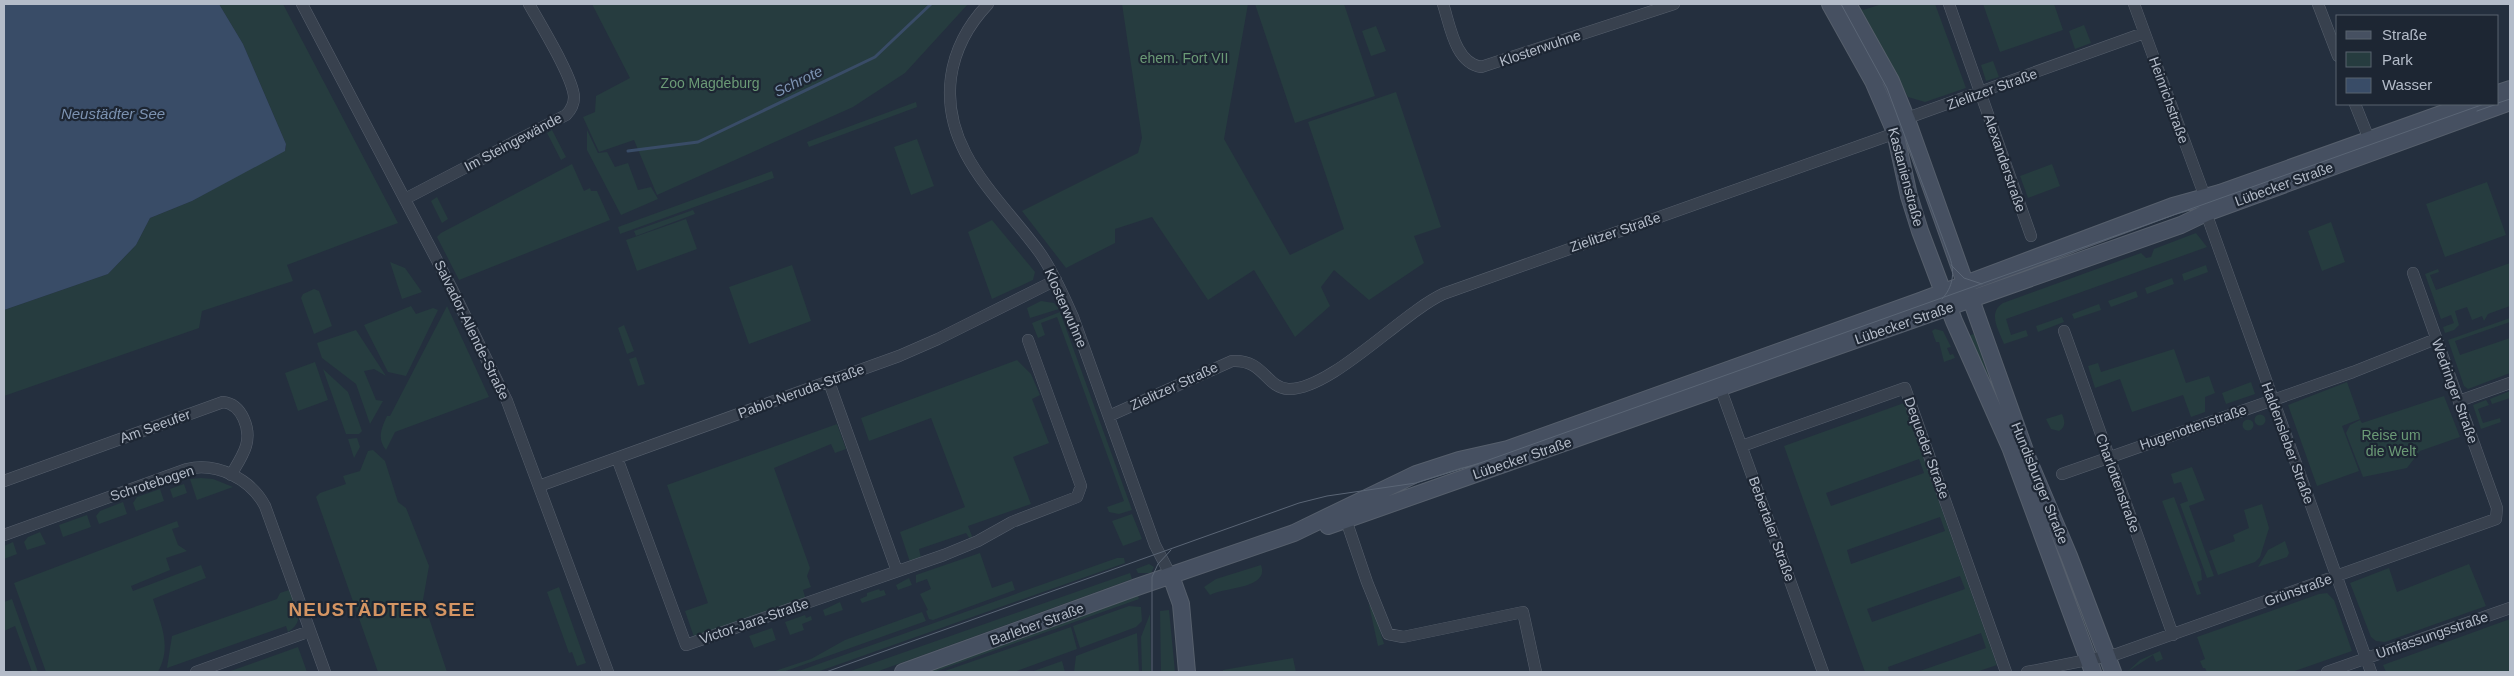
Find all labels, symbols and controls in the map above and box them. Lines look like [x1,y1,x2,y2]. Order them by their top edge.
legend [2336,15,2499,105]
text: Straße [2382,26,2427,43]
street label: Klosterwuhne [1497,27,1583,69]
park label: ehem. Fort VII [1140,50,1228,66]
text: Park [2382,51,2413,68]
street label: Heinrichstraße [2146,54,2192,146]
water label: Schrote [771,62,825,100]
street label: Zielitzer Straße [1945,65,2040,113]
park label: Zoo Magdeburg [661,75,759,91]
text: Wasser [2382,76,2432,93]
water label: Neustädter See [61,105,165,122]
street label: Im Steingewände [461,109,565,174]
street label: Alexanderstraße [1981,112,2029,214]
street label: Kastanienstraße [1885,126,1927,229]
street label: Lübecker Straße [2233,159,2336,209]
street label: Zielitzer Straße [1568,209,1663,255]
street label: Salvador-Allende-Straße [431,258,513,403]
street label: Klosterwuhne [1041,266,1091,350]
street label: Lübecker Straße [1852,299,1956,347]
street label: Wedringer Straße [2429,336,2481,446]
street label: Zielitzer Straße [1128,359,1221,413]
street label: Pablo-Neruda-Straße [736,361,866,421]
street label: Haldensleber Straße [2259,380,2318,506]
street label: Dequeder Straße [1901,395,1953,501]
street label: Hugenottenstraße [2137,401,2249,453]
street label: Am Seeufer [118,406,193,446]
street label: Hundisburger Straße [2008,420,2072,546]
park label: Reise um die Welt [2361,427,2421,459]
street label: Charlottenstraße [2093,431,2143,535]
street label: Lübecker Straße [1470,434,1574,482]
street label: Schrotebogen [108,462,196,504]
street label: Bebertaler Straße [1746,474,1798,584]
street label: Grünstraße [2262,570,2334,610]
street label: Victor-Jara-Straße [697,595,811,647]
district label: NEUSTÄDTER SEE [288,599,476,620]
street label: Barleber Straße [988,600,1086,648]
street label: Umfassungsstraße [2374,608,2490,662]

